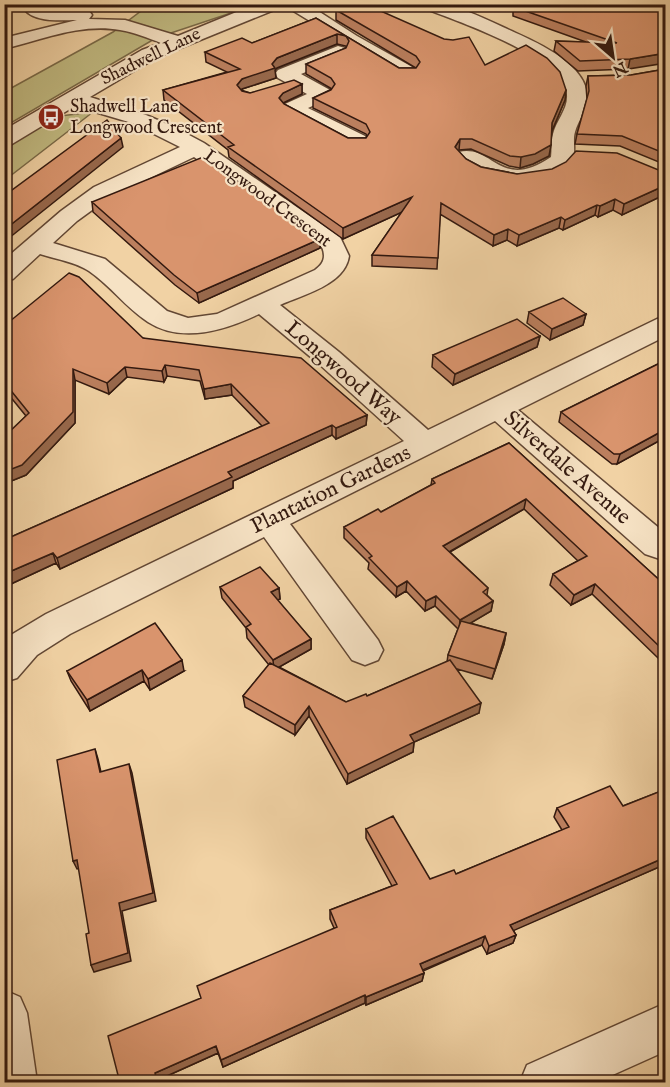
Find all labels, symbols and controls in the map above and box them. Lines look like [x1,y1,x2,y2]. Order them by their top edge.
street label: Shadwell Lane [97,23,205,91]
north arrow [583,27,643,87]
text: N [608,56,631,81]
place label: Shadwell Lane Longwood Crescent [70,96,223,140]
bus stop icon: Shadwell Lane Longwood Crescent [36,102,66,132]
street label: Longwood Crescent [199,145,335,253]
street label: Longwood Way [279,315,407,432]
street label: Silverdale Avenue [497,405,637,531]
street label: Plantation Gardens [246,439,416,541]

